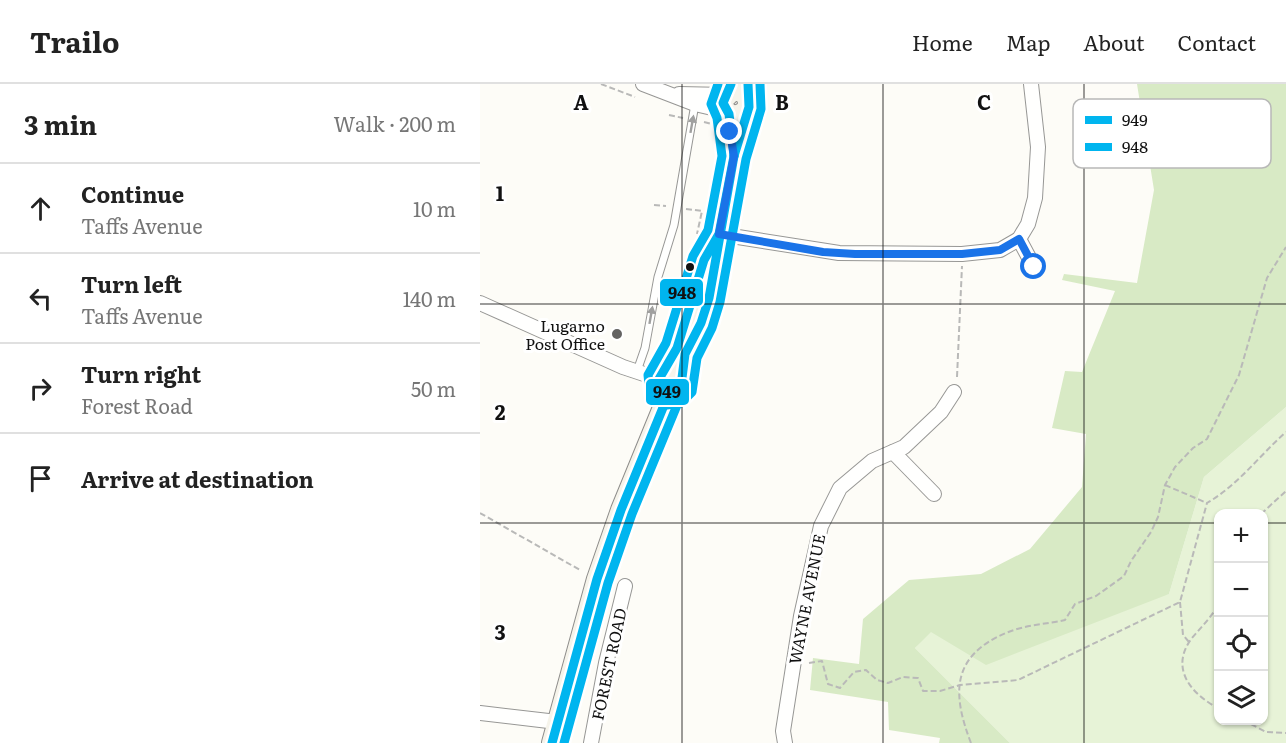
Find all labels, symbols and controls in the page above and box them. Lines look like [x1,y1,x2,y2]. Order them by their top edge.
text: Trailo [30,20,119,62]
text: Home [912,26,973,57]
text: Map [1006,26,1050,57]
text: About [1083,26,1145,57]
text: Contact [1178,26,1256,57]
text: A [573,86,589,116]
text: B [775,86,789,116]
text: C [977,86,991,116]
legend [1073,99,1271,168]
text: 3 min [24,104,97,143]
text: 949 [1122,107,1148,131]
text: Walk · 200 m [333,108,456,138]
one-way arrow [687,115,696,134]
route end [716,118,742,144]
text: 948 [1122,134,1148,158]
text: Continue [81,177,184,210]
text: 1 [496,177,504,207]
icon: ahead [24,192,57,225]
text: 10 m [413,193,456,223]
text: Taffs Avenue [81,210,203,240]
route start [1020,253,1046,279]
unlabelled marker [684,261,696,273]
text: Turn left [81,267,182,300]
line badge: 948 [659,278,704,307]
text: 948 [668,280,697,304]
icon: left [24,282,57,315]
text: 140 m [403,283,456,313]
text: Taffs Avenue [81,300,203,330]
one-way arrow [647,305,656,324]
place label: Lugarno Post Office [525,313,605,355]
marker: Lugarno Post Office [610,327,624,341]
text: Turn right [81,357,201,390]
icon: right [24,372,57,405]
text: 50 m [411,373,456,403]
line badge: 949 [645,378,690,406]
text: 949 [653,379,681,403]
text: Forest Road [81,390,193,420]
text: 2 [495,396,506,426]
icon: arrive [24,462,57,495]
text: Arrive at destination [81,462,314,495]
map controls [1214,509,1268,725]
button: + [1214,509,1268,563]
street label: WAYNE AVENUE [782,532,830,666]
button: − [1214,563,1268,617]
street label: FOREST ROAD [584,606,632,722]
text: 3 [494,616,506,646]
button: locate [1214,617,1268,671]
button: layers [1214,671,1268,725]

